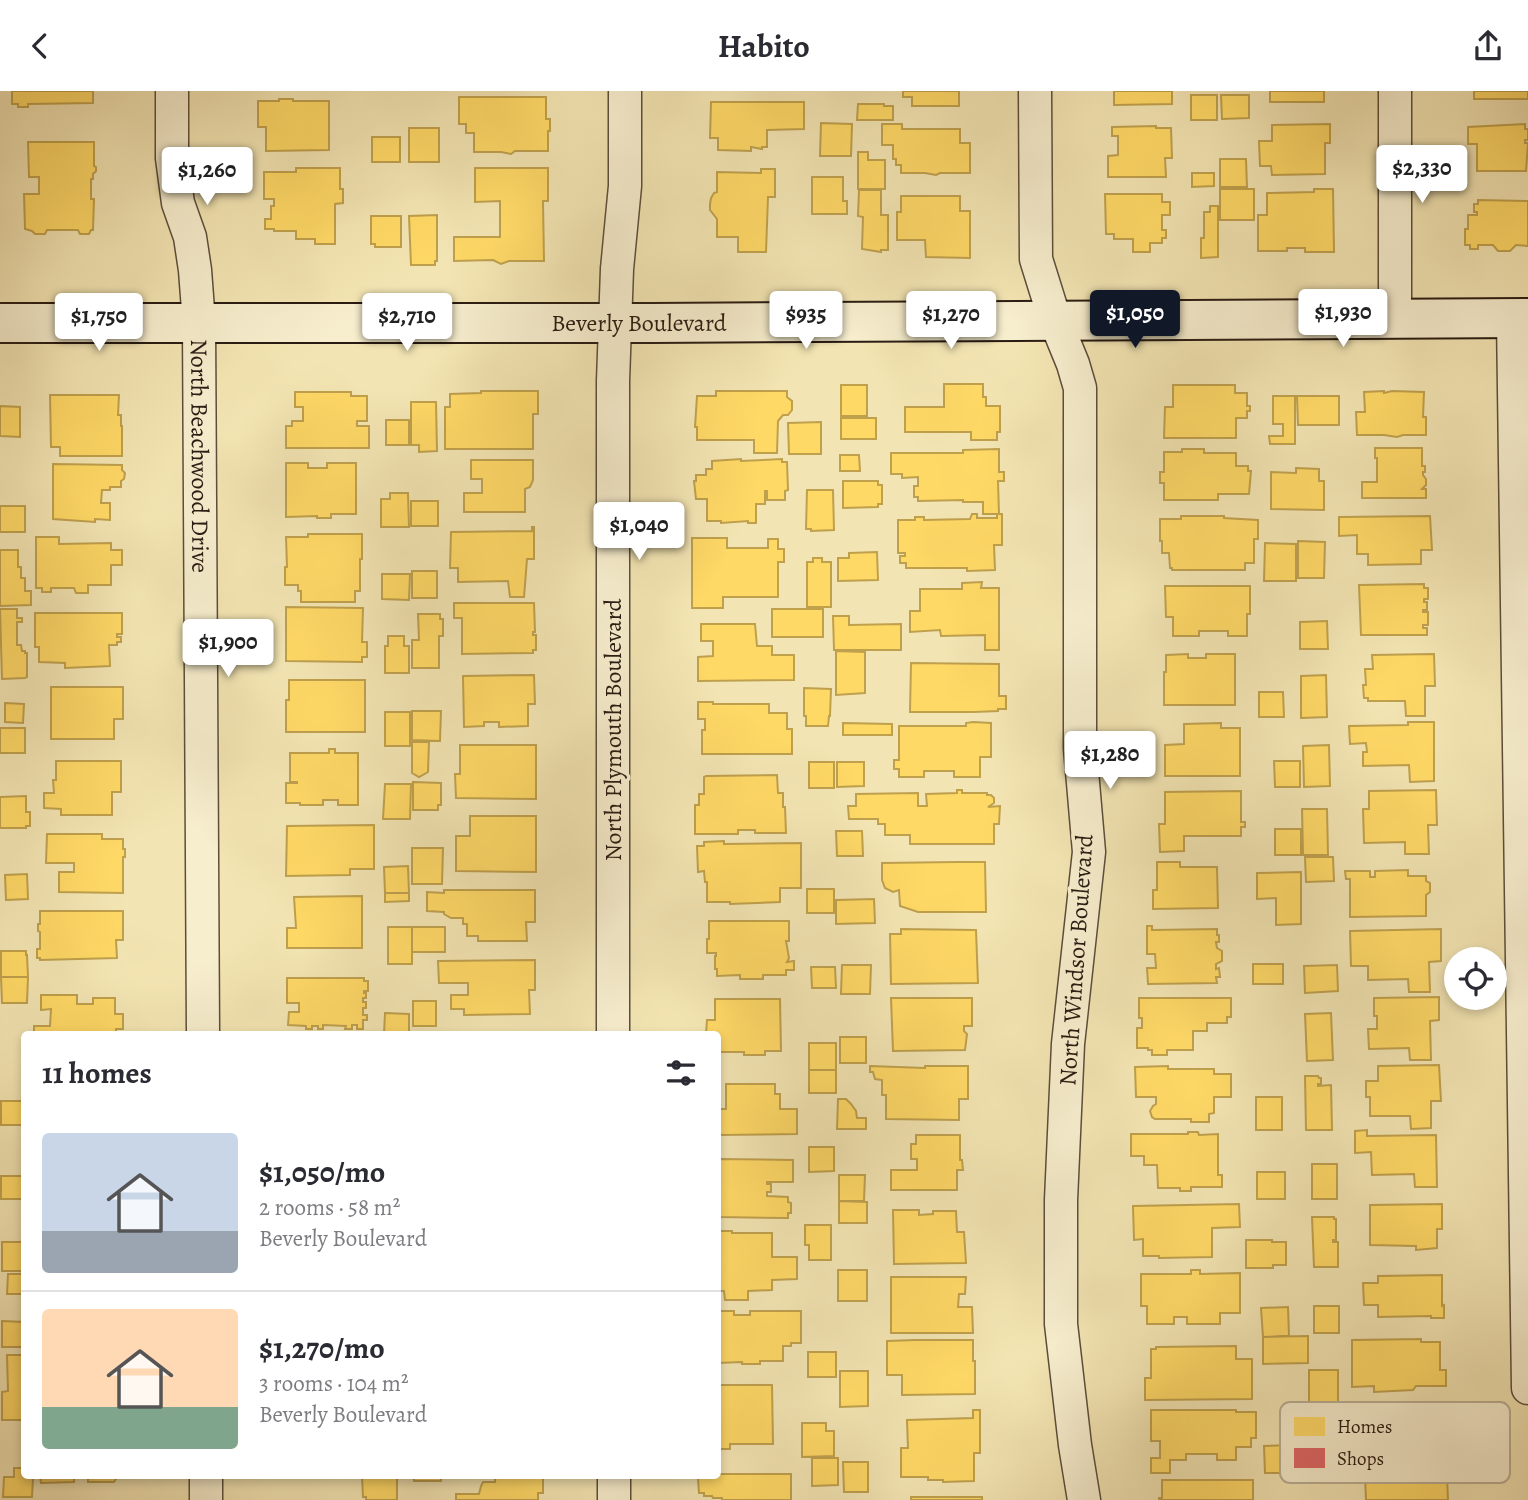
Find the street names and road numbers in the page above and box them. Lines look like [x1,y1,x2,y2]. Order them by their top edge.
street label: Beverly Boulevard [551,307,727,339]
street label: North Beachwood Drive [183,339,216,573]
street label: North Plymouth Boulevard [597,599,629,861]
street label: North Windsor Boulevard [1051,833,1101,1087]

